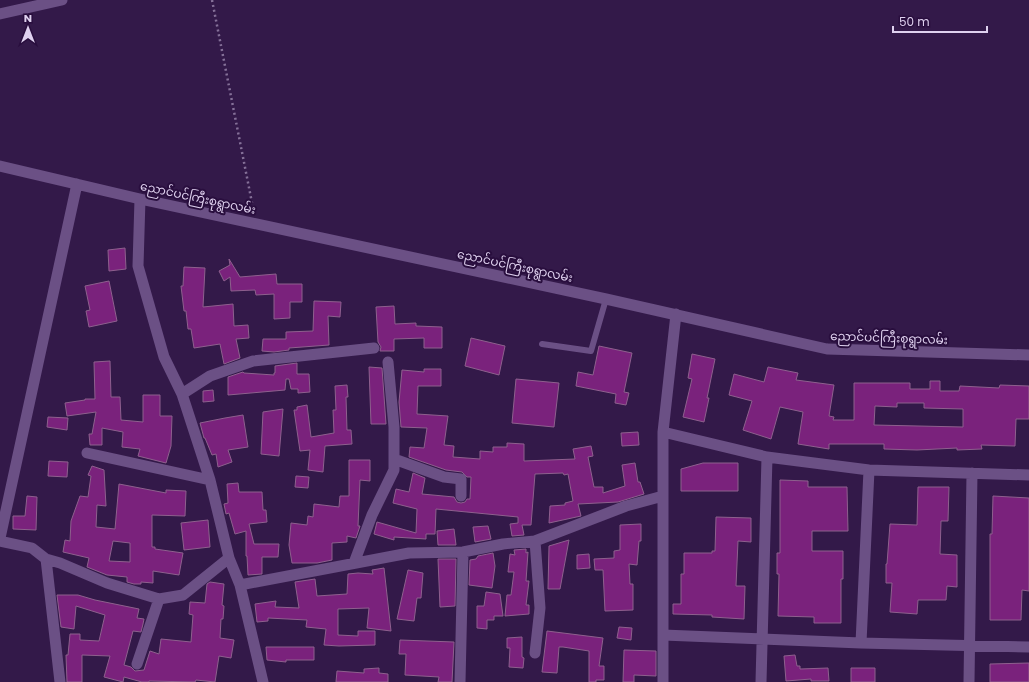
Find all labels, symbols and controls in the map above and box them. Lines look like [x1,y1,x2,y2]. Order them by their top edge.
north arrow [8,8,48,48]
scale bar [893,8,987,34]
text: N [24,10,32,26]
text: 50 m [899,13,930,30]
street label: ညောင်ပင်ကြီးစုရွာလမ်း [138,177,258,220]
street label: ညောင်ပင်ကြီးစုရွာလမ်း [455,245,575,288]
street label: ညောင်ပင်ကြီးစုရွာလမ်း [830,327,948,350]

